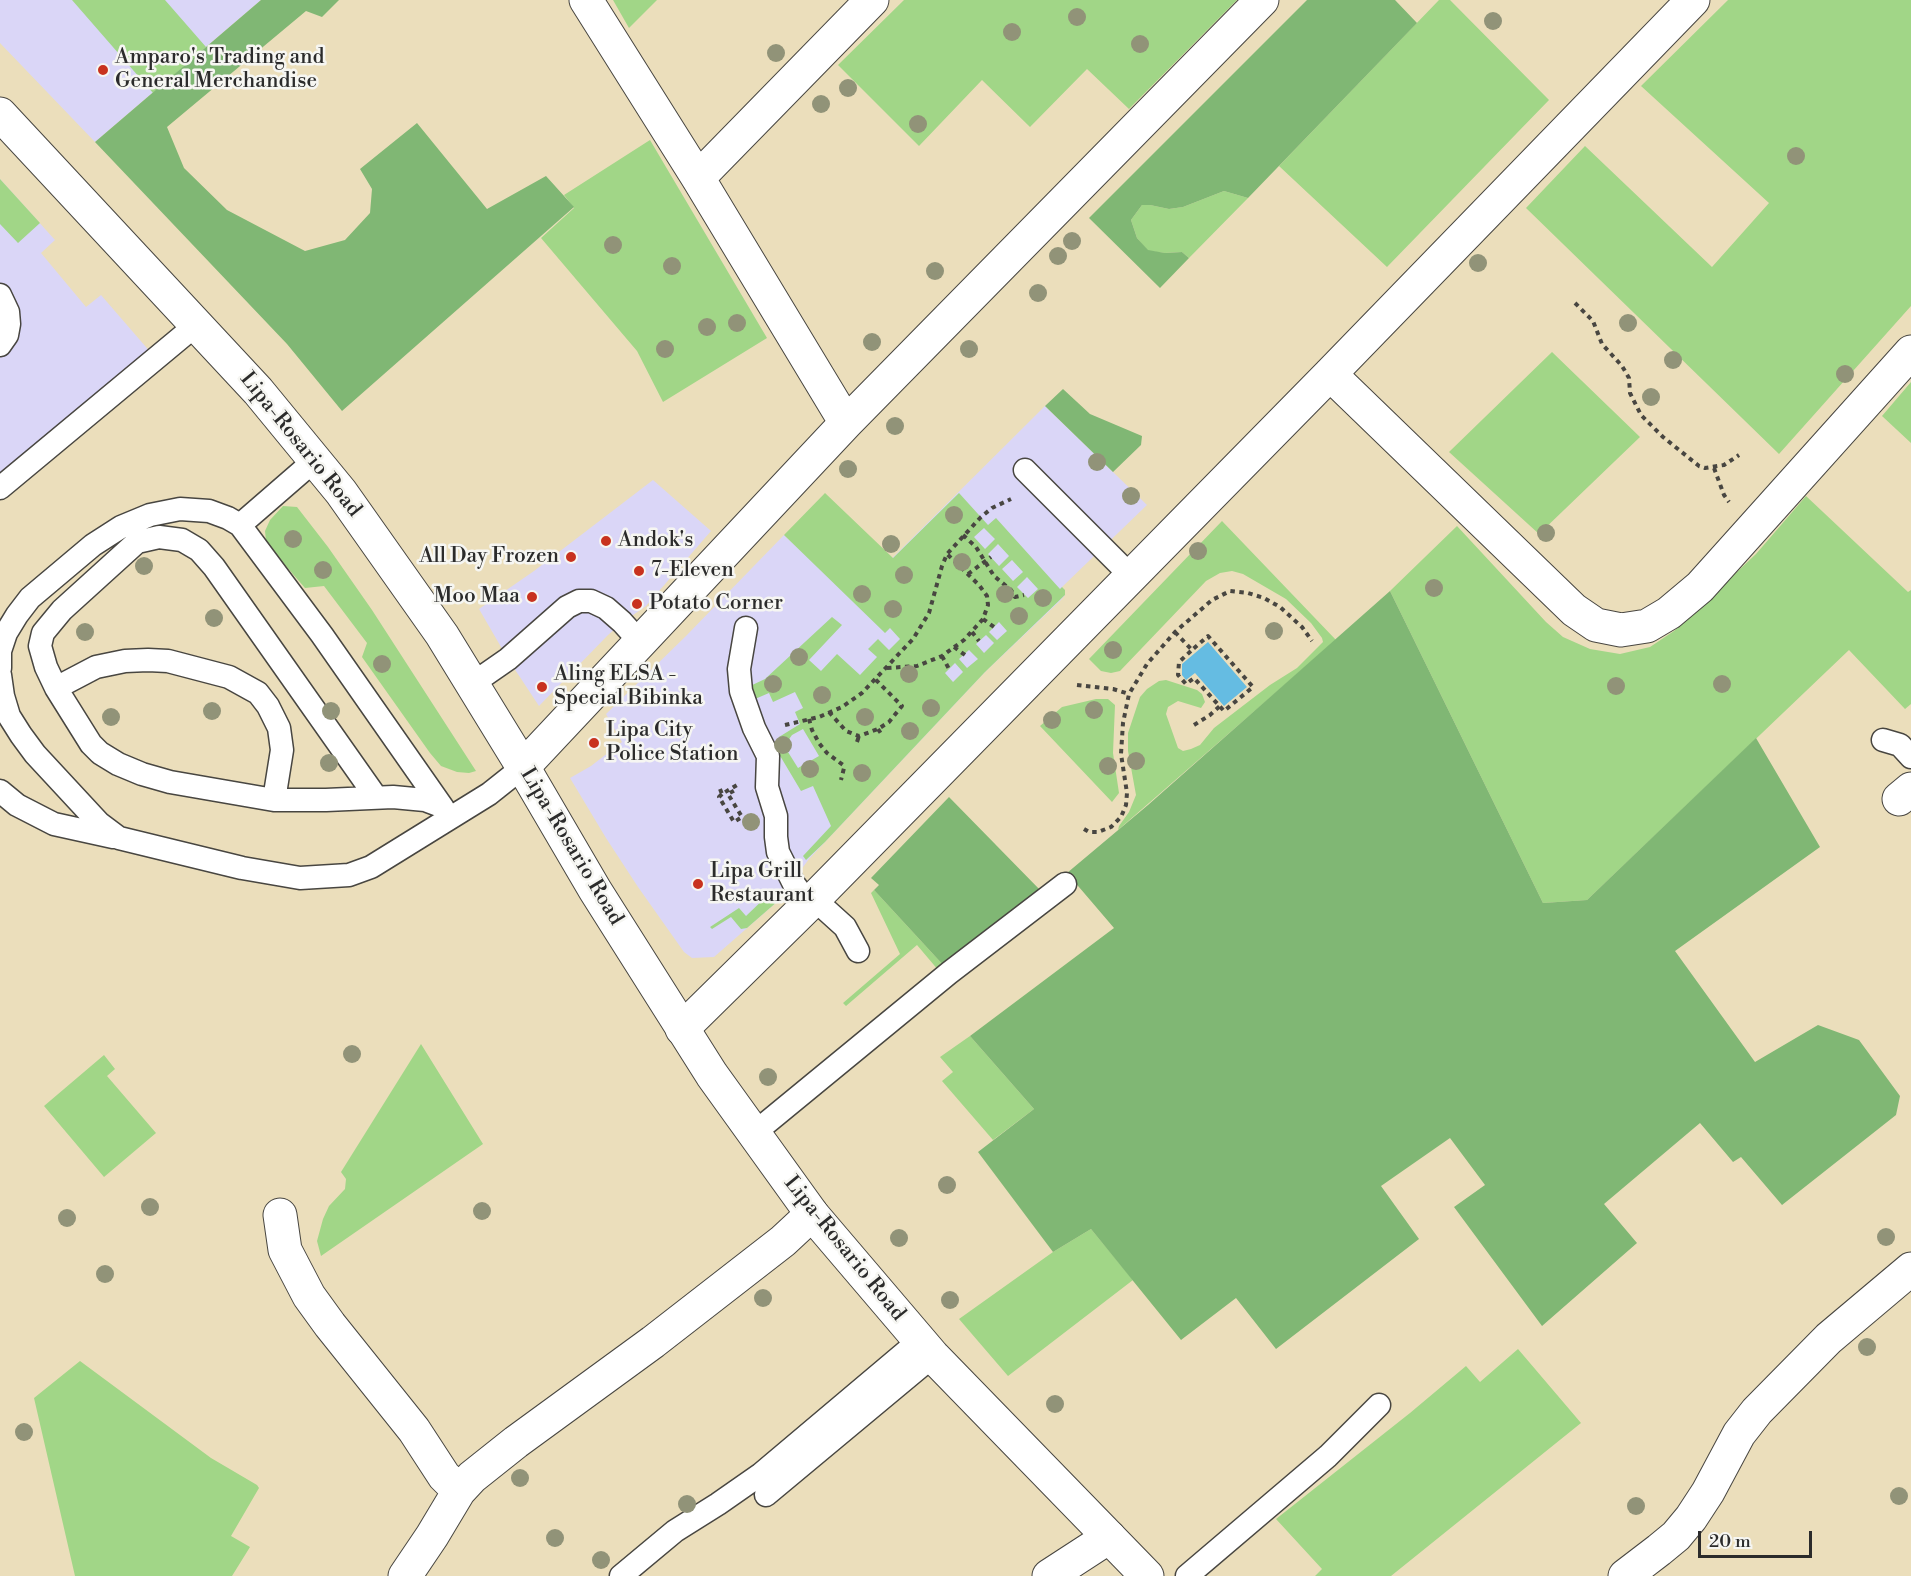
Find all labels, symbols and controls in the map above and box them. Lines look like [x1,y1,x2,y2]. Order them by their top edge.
place label: Amparo's Trading and General Merchandise [115,45,324,95]
marker: Amparo's Trading and General Merchandise [96,63,110,77]
street label: Lipa-Rosario Road [234,367,366,523]
place label: Andok's [618,528,694,554]
marker: Andok's [599,534,613,548]
place label: All Day Frozen [419,544,559,570]
marker: All Day Frozen [564,550,578,564]
place label: 7-Eleven [651,558,734,584]
marker: 7-Eleven [632,564,646,578]
place label: Moo Maa [434,584,520,610]
marker: Moo Maa [525,590,539,604]
place label: Potato Corner [649,591,783,617]
marker: Potato Corner [630,597,644,611]
place label: Aling ELSA - Special Bibinka [554,662,703,712]
marker: Aling ELSA - Special Bibinka [535,680,549,694]
place label: Lipa City Police Station [606,718,739,768]
marker: Lipa City Police Station [587,736,601,750]
street label: Lipa-Rosario Road [514,764,628,930]
place label: Lipa Grill Restaurant [710,859,814,909]
marker: Lipa Grill Restaurant [691,877,705,891]
street label: Lipa-Rosario Road [778,1171,910,1327]
scale bar [1701,1519,1815,1557]
text: 20 m [1709,1530,1751,1553]

